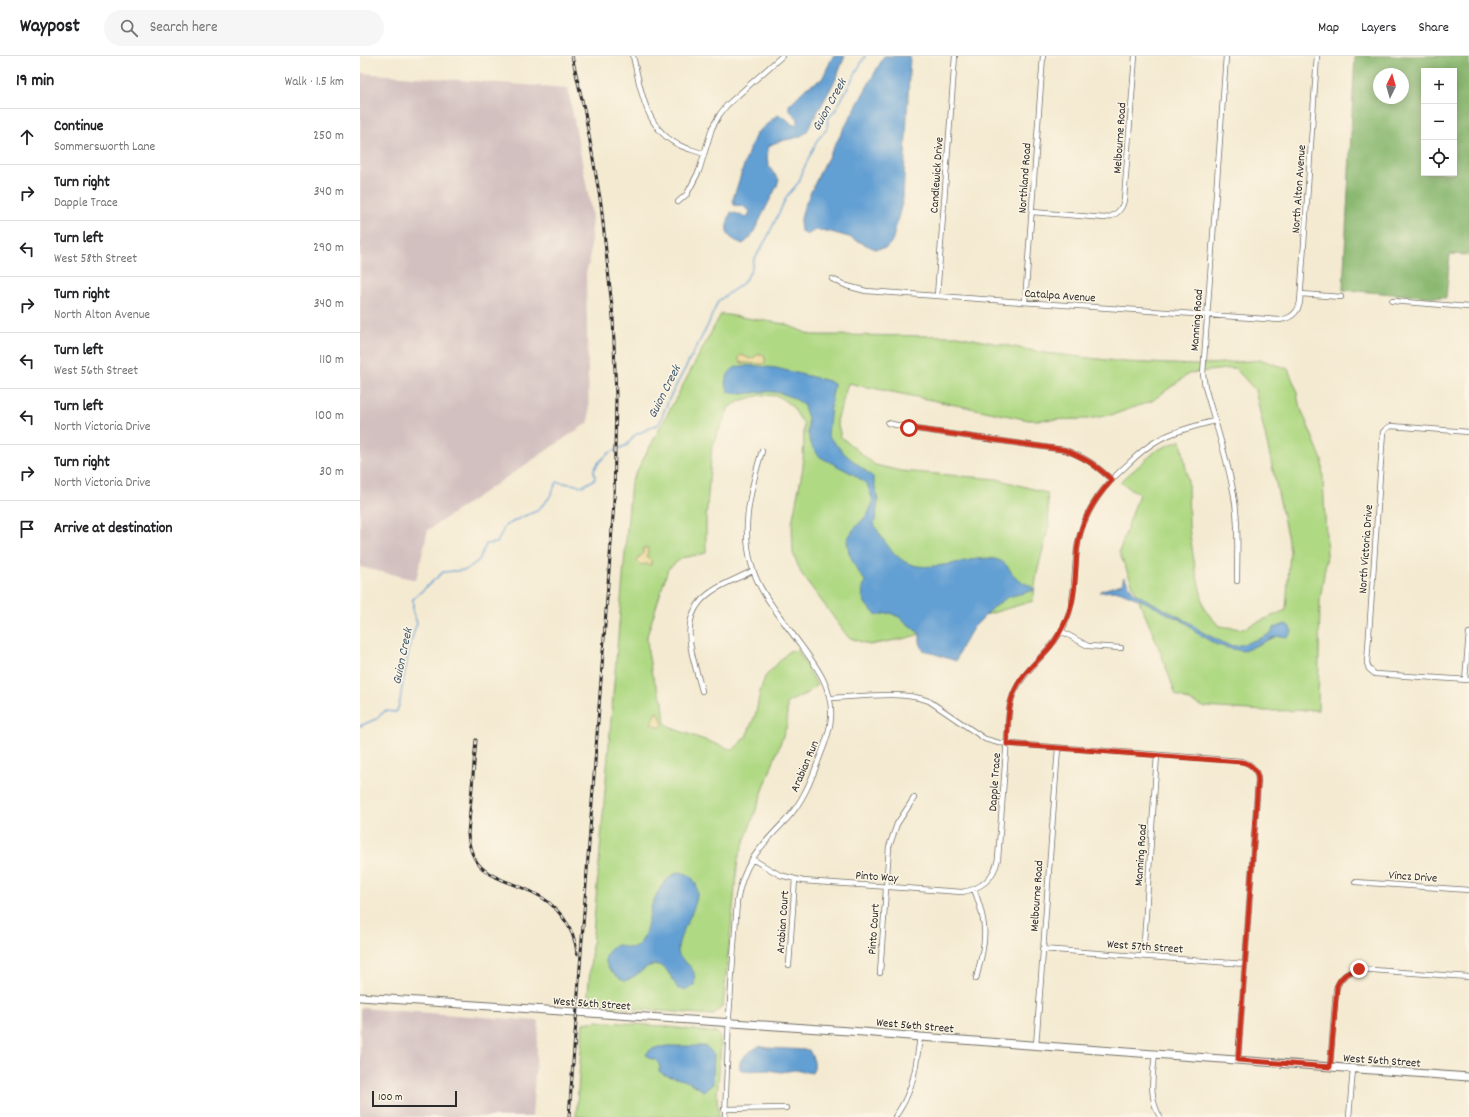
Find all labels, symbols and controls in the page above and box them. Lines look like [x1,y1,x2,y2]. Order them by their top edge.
search box [104,10,384,46]
text: Waypost [20,14,80,41]
icon: search [118,17,140,39]
text: Search here [150,17,218,39]
text: Map [1318,18,1339,38]
text: Layers [1361,18,1396,38]
text: Share [1418,18,1449,38]
north arrow [1373,68,1409,104]
map controls [1421,68,1457,176]
button: + [1421,68,1457,104]
text: 19 min [16,70,54,94]
text: Walk · 1.5 km [285,73,344,92]
water label: Guion Creek [808,74,853,135]
street label: Melbourne Road [1110,102,1131,174]
button: − [1421,104,1457,140]
text: Continue [54,116,103,138]
icon: ahead [16,126,38,148]
text: 250 m [313,127,344,146]
street label: Candlewick Drive [926,136,949,214]
text: Sommersworth Lane [54,138,155,157]
button: locate [1421,140,1457,176]
street label: Northland Road [1015,142,1036,214]
street label: North Alton Avenue [1288,144,1311,234]
text: Turn right [54,172,110,194]
icon: right [16,182,38,204]
text: 340 m [314,183,344,202]
text: Dapple Trace [54,194,118,213]
text: Turn left [54,228,103,250]
icon: left [16,238,38,260]
text: 290 m [313,239,344,258]
text: West 58th Street [54,250,137,269]
text: Turn right [54,284,110,306]
street label: Catalpa Avenue [1024,286,1096,307]
street label: Manning Road [1187,289,1208,352]
icon: right [16,294,38,316]
text: 340 m [314,295,344,314]
text: North Alton Avenue [54,306,150,325]
text: Turn left [54,340,103,362]
icon: left [16,350,38,372]
text: 110 m [319,351,344,370]
water label: Guion Creek [644,361,687,422]
text: West 56th Street [54,362,138,381]
text: Turn left [54,396,103,418]
icon: left [16,406,38,428]
text: 100 m [315,407,344,426]
text: North Victoria Drive [54,418,151,437]
route start [900,419,918,437]
text: Turn right [54,452,110,474]
icon: right [16,462,38,484]
text: 30 m [319,463,344,482]
text: North Victoria Drive [54,474,151,493]
street label: North Victoria Drive [1355,504,1378,594]
icon: arrive [16,518,38,540]
text: Arrive at destination [54,518,172,540]
water label: Guion Creek [388,625,419,687]
street label: Arabian Run [787,738,824,795]
street label: Dapple Trace [985,752,1006,812]
street label: Manning Road [1131,824,1152,887]
street label: Melbourne Road [1027,860,1048,932]
street label: Vincz Drive [1388,867,1438,888]
street label: Pinto Way [855,868,900,888]
street label: Arabian Court [773,889,794,954]
street label: Pinto Court [864,902,885,955]
street label: West 57th Street [1106,936,1184,959]
route end [1350,960,1368,978]
street label: West 56th Street [553,993,632,1016]
street label: West 56th Street [875,1015,955,1038]
street label: West 56th Street [1343,1050,1422,1073]
scale bar [372,1089,457,1108]
text: 100 m [378,1090,402,1106]

